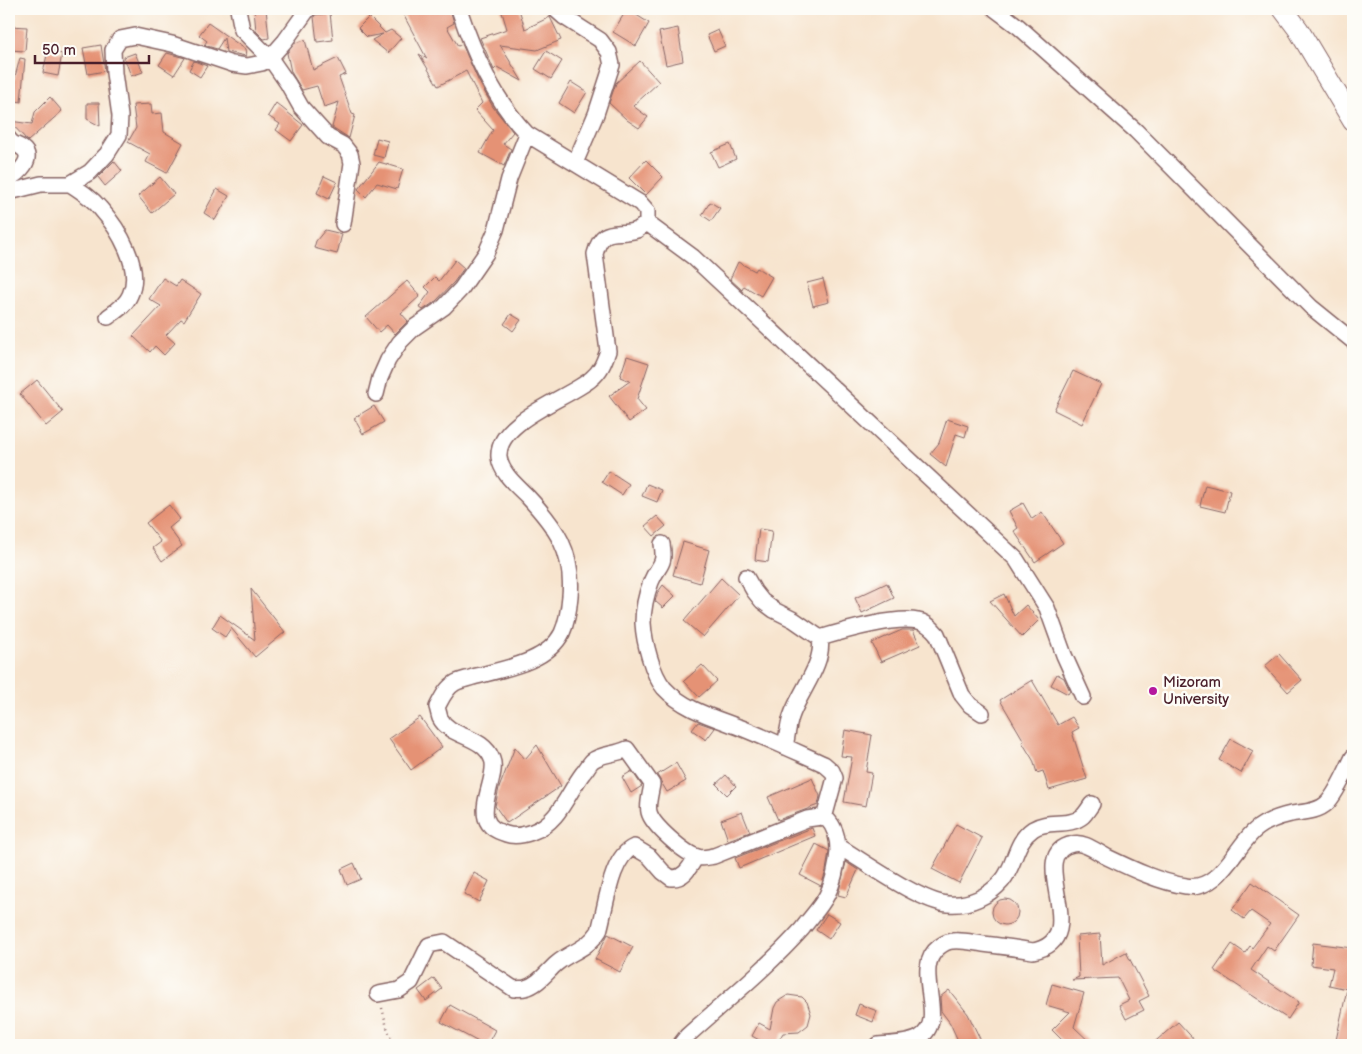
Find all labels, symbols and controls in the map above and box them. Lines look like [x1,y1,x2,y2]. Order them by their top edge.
scale bar [35,32,149,64]
text: 50 m [42,41,76,60]
place label: Mizoram University [1163,673,1229,709]
marker: Mizoram University [1147,685,1159,697]

